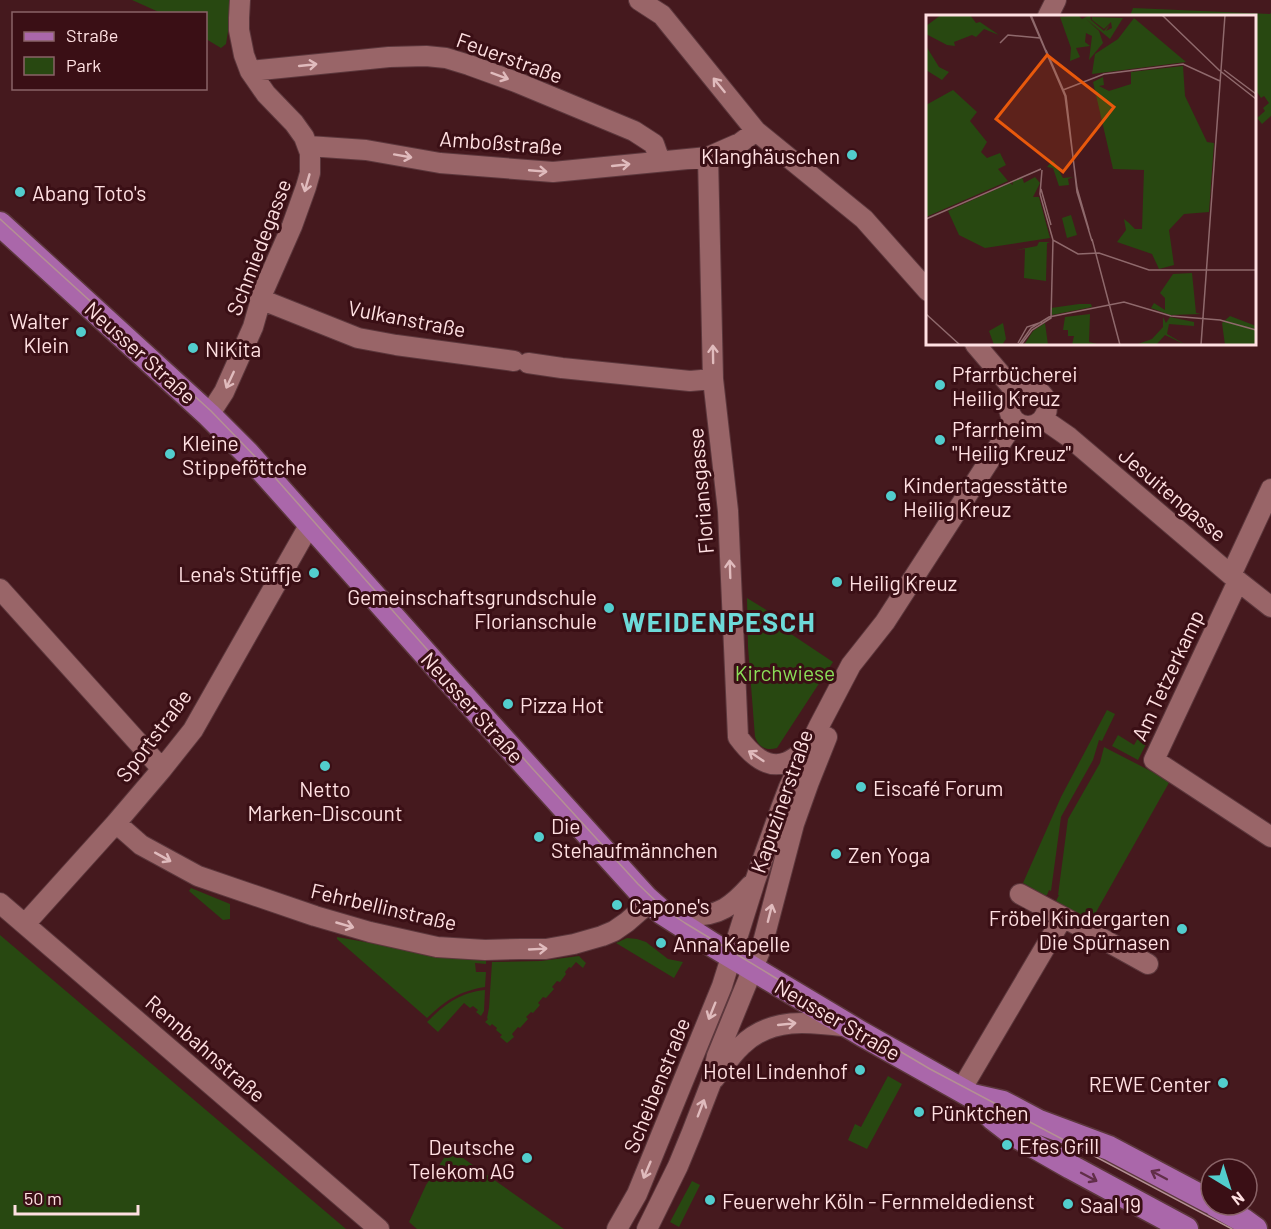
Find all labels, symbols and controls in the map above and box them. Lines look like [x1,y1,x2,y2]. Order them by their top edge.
legend [12,12,207,90]
inset map [926,15,1256,345]
text: Straße [66,24,118,46]
street label: Feuerstraße [453,26,567,88]
text: Park [66,54,101,76]
one-way arrow [298,59,318,70]
one-way arrow [490,71,509,82]
one-way arrow [712,78,726,93]
street label: Amboßstraße [439,125,563,159]
place label: Klanghäuschen [701,143,840,168]
marker: Klanghäuschen [845,148,859,162]
one-way arrow [393,151,412,162]
one-way arrow [610,159,630,170]
one-way arrow [527,166,547,177]
one-way arrow [301,173,312,192]
street label: Schmiedegasse [221,175,295,319]
place label: Abang Toto's [32,180,146,205]
marker: Abang Toto's [13,185,27,199]
street label: Vulkanstraße [346,294,468,342]
street label: Neusser Straße [80,296,202,408]
place label: Walter Klein [10,308,69,357]
marker: Walter Klein [74,325,88,339]
place label: NiKita [205,336,261,361]
marker: NiKita [186,341,200,355]
one-way arrow [707,344,719,364]
place label: Pfarrbücherei Heilig Kreuz [952,361,1078,410]
one-way arrow [223,370,235,388]
marker: Pfarrbücherei Heilig Kreuz [933,378,947,392]
place label: Pfarrheim "Heilig Kreuz" [952,416,1071,465]
street label: Floriansgasse [682,427,718,555]
place label: Kleine Stippeföttche [182,430,307,479]
marker: Pfarrheim "Heilig Kreuz" [933,433,947,447]
street label: Jesuitengasse [1114,442,1232,546]
marker: Kleine Stippeföttche [163,447,177,461]
place label: Kindertagesstätte Heilig Kreuz [903,472,1068,521]
marker: Kindertagesstätte Heilig Kreuz [884,489,898,503]
one-way arrow [724,559,736,579]
place label: Lena's Stüffje [178,561,302,586]
marker: Lena's Stüffje [307,566,321,580]
place label: Heilig Kreuz [849,570,957,595]
marker: Heilig Kreuz [830,575,844,589]
place label: Gemeinschaftsgrundschule Florianschule [347,584,597,633]
marker: Gemeinschaftsgrundschule Florianschule [602,601,616,615]
district label: WEIDENPESCH [622,605,816,637]
street label: Am Tetzerkamp [1126,606,1208,744]
street label: Neusser Straße [417,646,529,768]
park label: Kirchwiese [735,660,835,685]
street label: Sportstraße [110,684,196,786]
place label: Pizza Hot [520,692,604,717]
marker: Pizza Hot [501,697,515,711]
street label: Kapuzinerstraße [745,726,817,876]
one-way arrow [748,749,765,761]
marker: Netto Marken-Discount [318,759,332,773]
place label: Eiscafé Forum [873,775,1003,800]
place label: Netto Marken-Discount [247,776,403,825]
marker: Eiscafé Forum [854,780,868,794]
place label: Die Stehaufmännchen [551,813,718,862]
marker: Die Stehaufmännchen [532,830,546,844]
place label: Zen Yoga [848,842,930,867]
marker: Zen Yoga [829,847,843,861]
one-way arrow [154,851,171,863]
street label: Fehrbellinstraße [309,877,459,935]
place label: Capone's [629,893,710,918]
marker: Capone's [610,898,624,912]
one-way arrow [765,904,777,923]
place label: Fröbel Kindergarten Die Spürnasen [989,905,1170,954]
one-way arrow [335,919,354,931]
marker: Fröbel Kindergarten Die Spürnasen [1175,922,1189,936]
place label: Anna Kapelle [673,931,790,956]
marker: Anna Kapelle [654,936,668,950]
one-way arrow [527,943,547,954]
street label: Neusser Straße [771,973,905,1065]
street label: Rennbahnstraße [141,989,271,1107]
one-way arrow [706,1001,717,1020]
street label: Scheibenstraße [617,1014,695,1156]
one-way arrow [777,1018,797,1029]
place label: Hotel Lindenhof [703,1058,848,1083]
marker: Hotel Lindenhof [853,1063,867,1077]
place label: REWE Center [1089,1071,1211,1096]
marker: REWE Center [1216,1076,1230,1090]
one-way arrow [697,1099,708,1117]
place label: Pünktchen [931,1100,1029,1125]
marker: Pünktchen [912,1105,926,1119]
place label: Efes Grill [1019,1133,1099,1158]
place label: Deutsche Telekom AG [409,1134,515,1183]
marker: Efes Grill [1000,1138,1014,1152]
marker: Deutsche Telekom AG [520,1151,534,1165]
north arrow [1199,1157,1259,1217]
one-way arrow [641,1161,652,1179]
one-way arrow [1151,1169,1169,1180]
one-way arrow [1079,1172,1097,1183]
scale bar [15,1178,138,1216]
text: 50 m [24,1187,62,1209]
place label: Feuerwehr Köln - Fernmeldedienst [722,1188,1035,1213]
text: N [1229,1188,1249,1210]
place label: Saal 19 [1080,1192,1141,1217]
marker: Feuerwehr Köln - Fernmeldedienst [703,1193,717,1207]
marker: Saal 19 [1061,1197,1075,1211]

